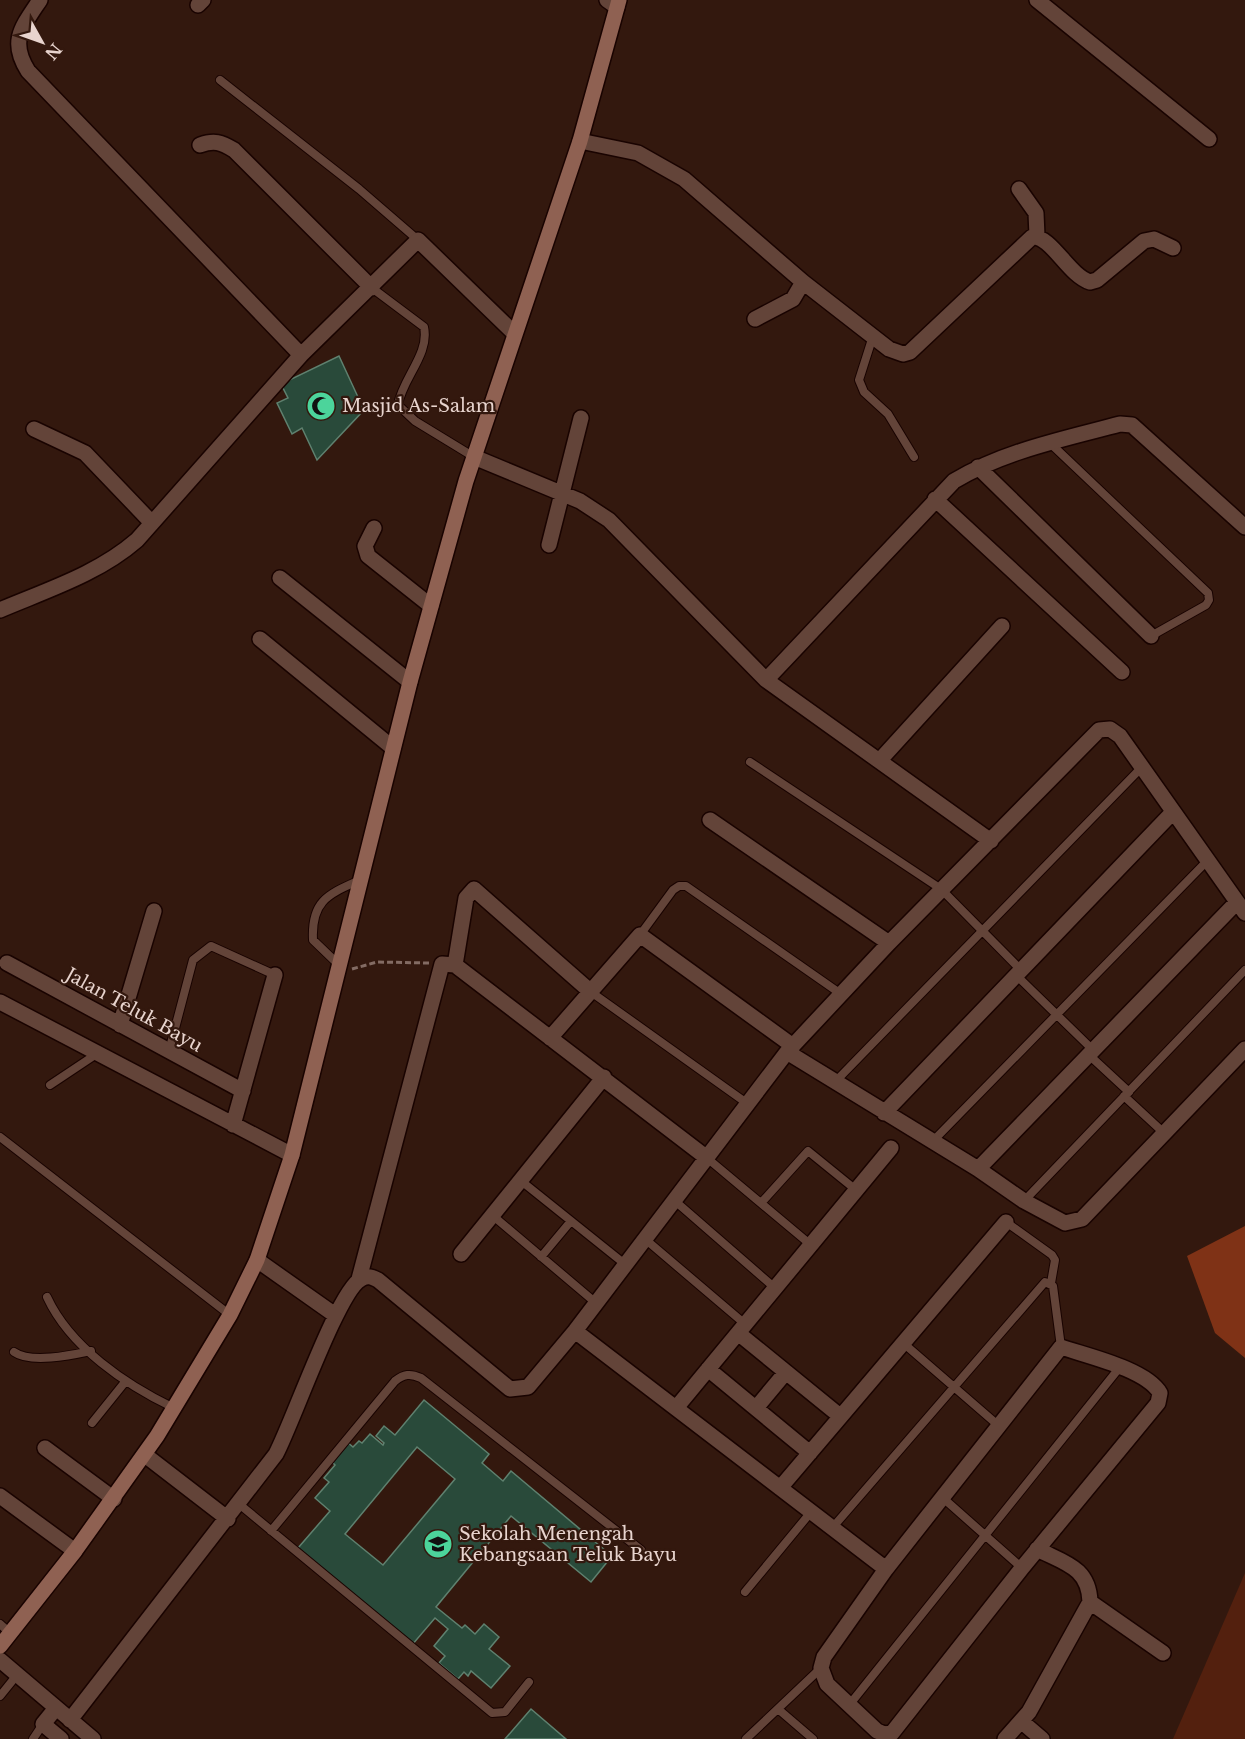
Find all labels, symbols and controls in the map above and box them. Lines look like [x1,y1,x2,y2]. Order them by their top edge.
north arrow [12,12,72,72]
text: N [41,39,66,64]
mosque icon: Masjid As-Salam [305,390,337,422]
place label: Masjid As-Salam [342,395,495,417]
street label: Jalan Teluk Bayu [60,962,206,1057]
place label: Sekolah Menengah Kebangsaan Teluk Bayu [459,1523,677,1566]
school or university icon: Sekolah Menengah Kebangsaan Teluk Bayu [422,1528,454,1560]

